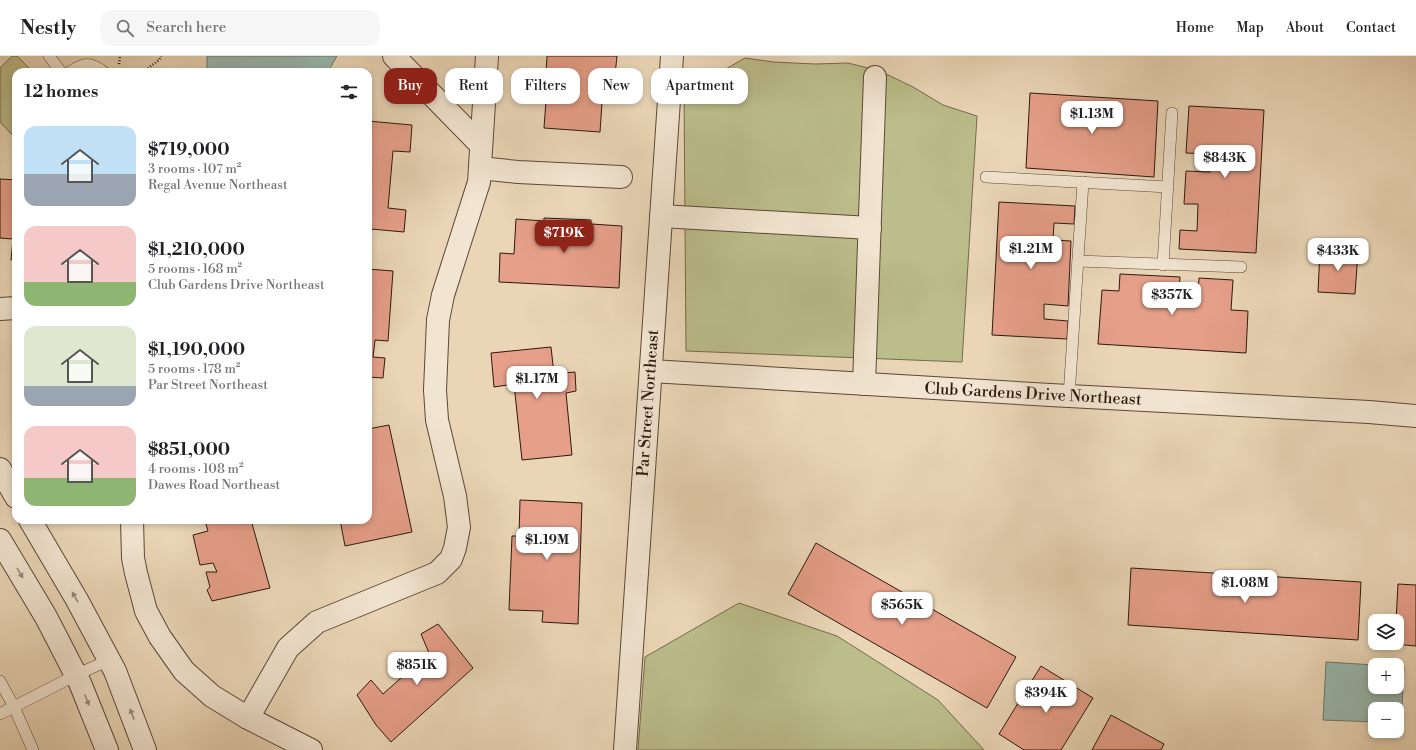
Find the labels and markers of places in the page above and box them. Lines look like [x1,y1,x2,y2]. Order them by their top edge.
pin: $1.13M [1059,101,1125,135]
pin: $843K [1197,145,1253,179]
pin: $719K [536,220,592,254]
pin: $1.21M [998,236,1064,270]
pin: $433K [1310,238,1366,272]
pin: $357K [1144,282,1200,316]
pin: $1.17M [504,366,570,400]
pin: $1.19M [514,527,580,561]
pin: $1.08M [1212,570,1278,604]
pin: $565K [874,592,930,626]
pin: $851K [389,652,445,686]
pin: $394K [1018,680,1074,714]

